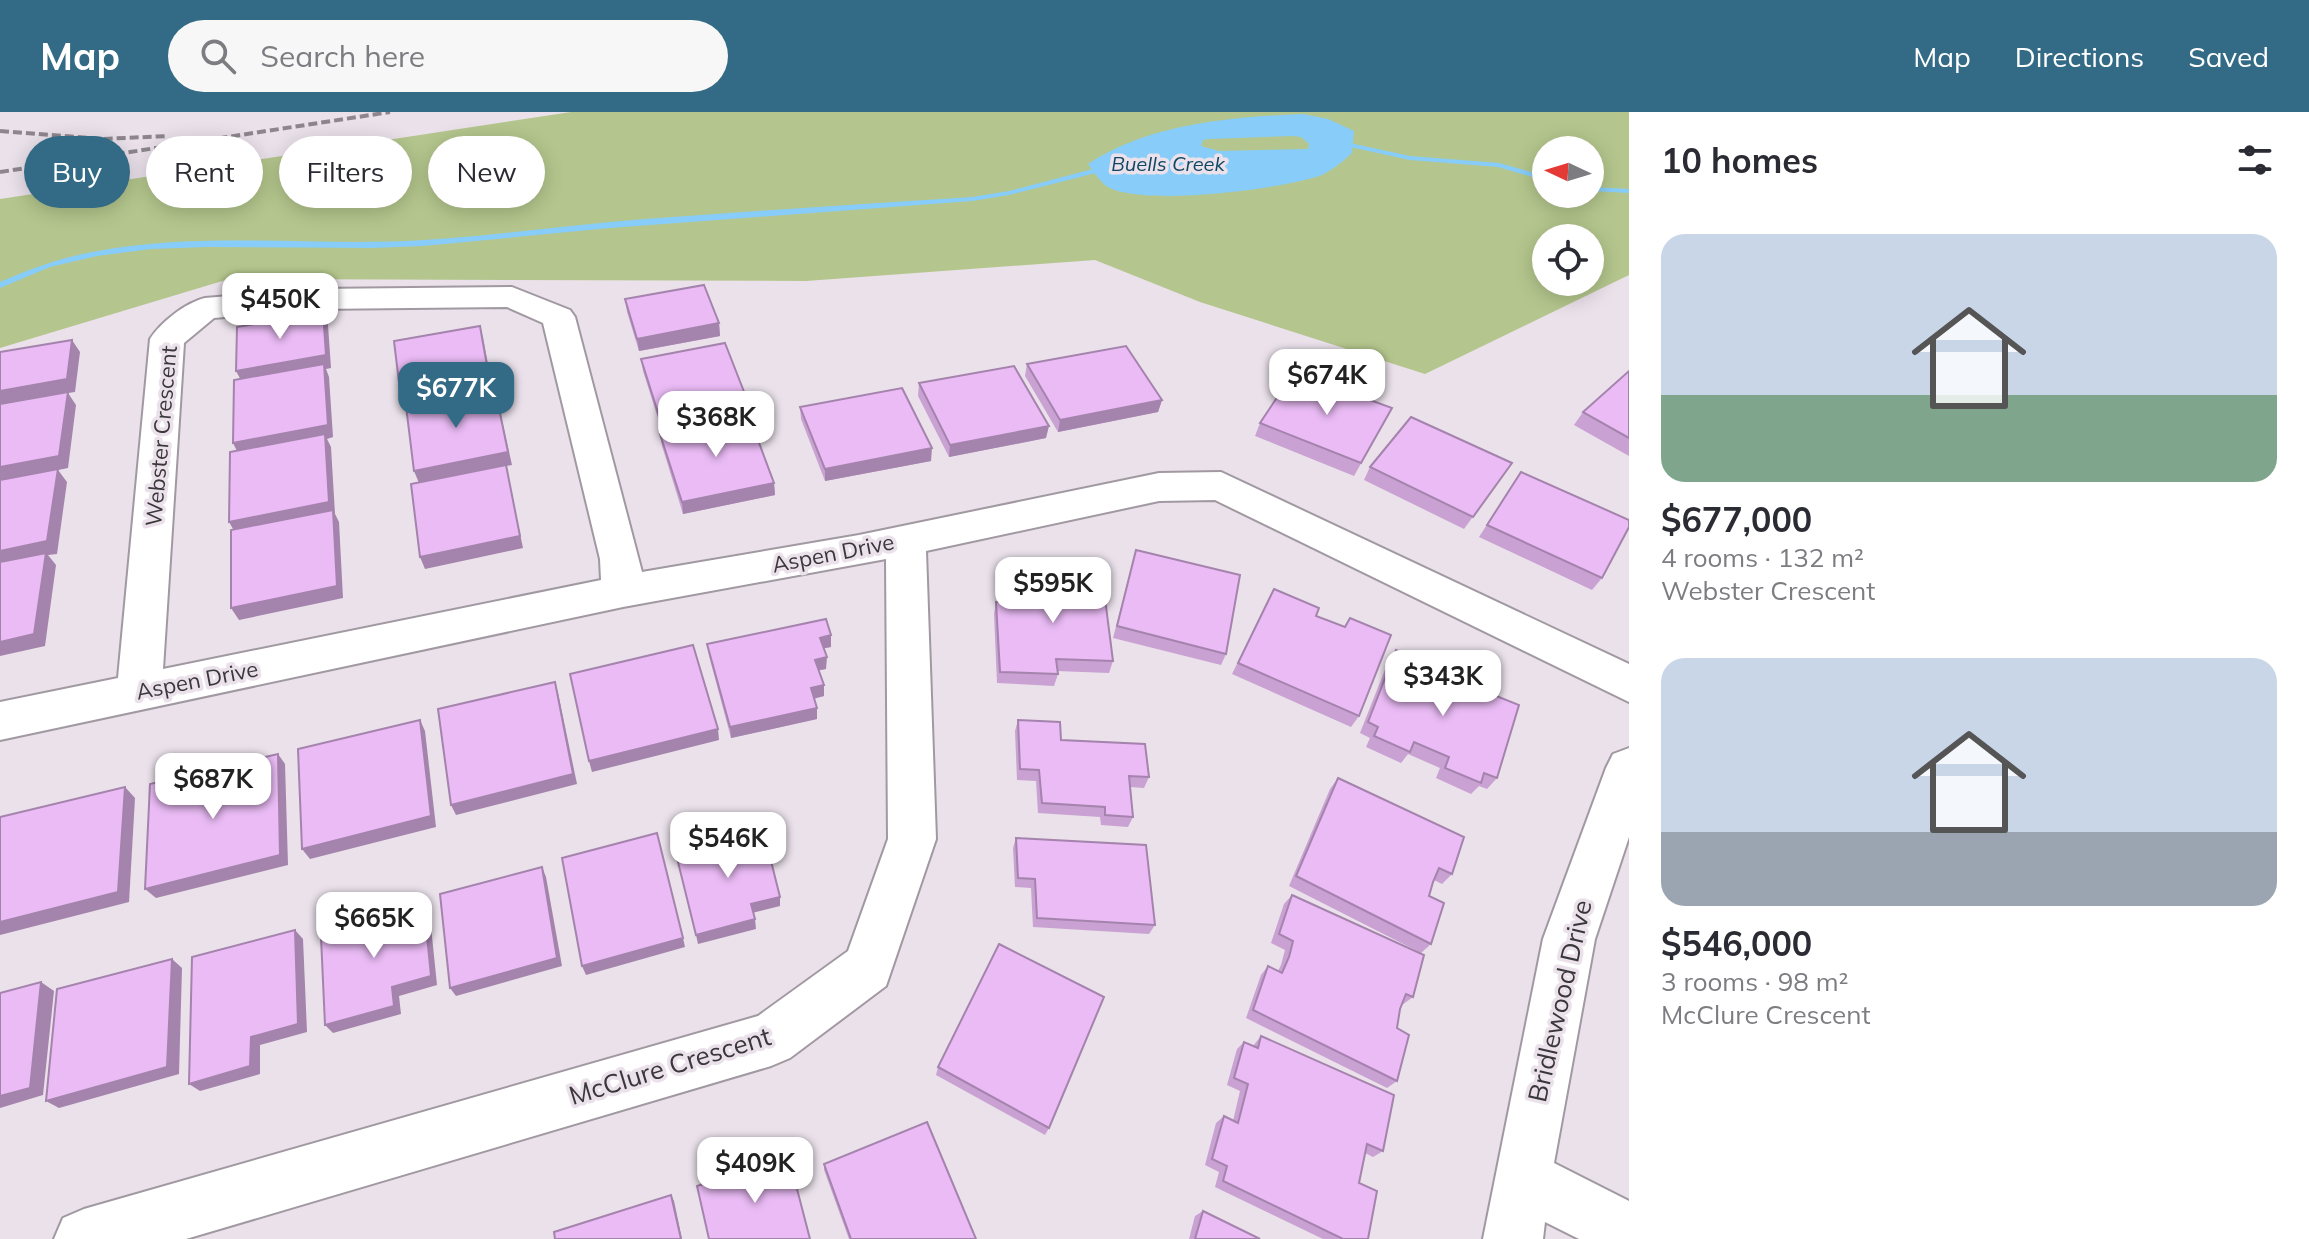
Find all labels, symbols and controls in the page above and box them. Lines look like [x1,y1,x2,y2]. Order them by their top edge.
search box [168,20,728,92]
text: Map [40,32,120,80]
icon: search [196,34,240,78]
text: Search here [260,37,425,75]
text: Map [1913,39,1971,74]
text: Directions [2015,39,2144,74]
text: Saved [2188,39,2269,74]
chip: Buy [24,136,130,208]
chip: Rent [146,136,263,208]
chip: Filters [279,136,412,208]
chip: New [428,136,545,208]
north arrow [1532,136,1604,208]
map controls [1532,136,1604,296]
icon: filters [2233,138,2277,182]
text: 10 homes [1661,139,1818,182]
water label: Buells Creek [1111,151,1225,176]
button: locate [1532,224,1604,296]
pin: $450K [224,273,336,341]
text: $450K [240,282,320,315]
icon: home [1897,286,2041,430]
street label: Webster Crescent [139,344,183,528]
pin: $674K [1271,349,1383,417]
text: $674K [1287,358,1367,391]
pin: $677K [400,362,512,430]
text: $677K [416,371,496,404]
pin: $368K [660,391,772,459]
text: $368K [676,400,756,433]
text: $677,000 [1661,498,1812,541]
street label: Aspen Drive [770,527,896,579]
text: 4 rooms · 132 m² [1661,541,1864,574]
pin: $595K [997,557,1109,625]
text: $595K [1013,566,1093,599]
text: Webster Crescent [1661,574,1875,607]
pin: $343K [1387,650,1499,718]
street label: Aspen Drive [134,654,260,706]
text: $343K [1403,659,1483,692]
icon: home [1897,710,2041,854]
pin: $687K [157,753,269,821]
text: $687K [173,762,253,795]
pin: $546K [672,812,784,880]
text: $546K [688,821,768,854]
pin: $665K [318,892,430,960]
street label: Bridlewood Drive [1520,897,1599,1105]
text: $665K [334,901,414,934]
text: $546,000 [1661,922,1812,965]
text: 3 rooms · 98 m² [1661,965,1848,998]
text: McClure Crescent [1661,998,1871,1031]
street label: McClure Crescent [565,1019,775,1112]
pin: $409K [699,1137,811,1205]
text: $409K [715,1146,795,1179]

